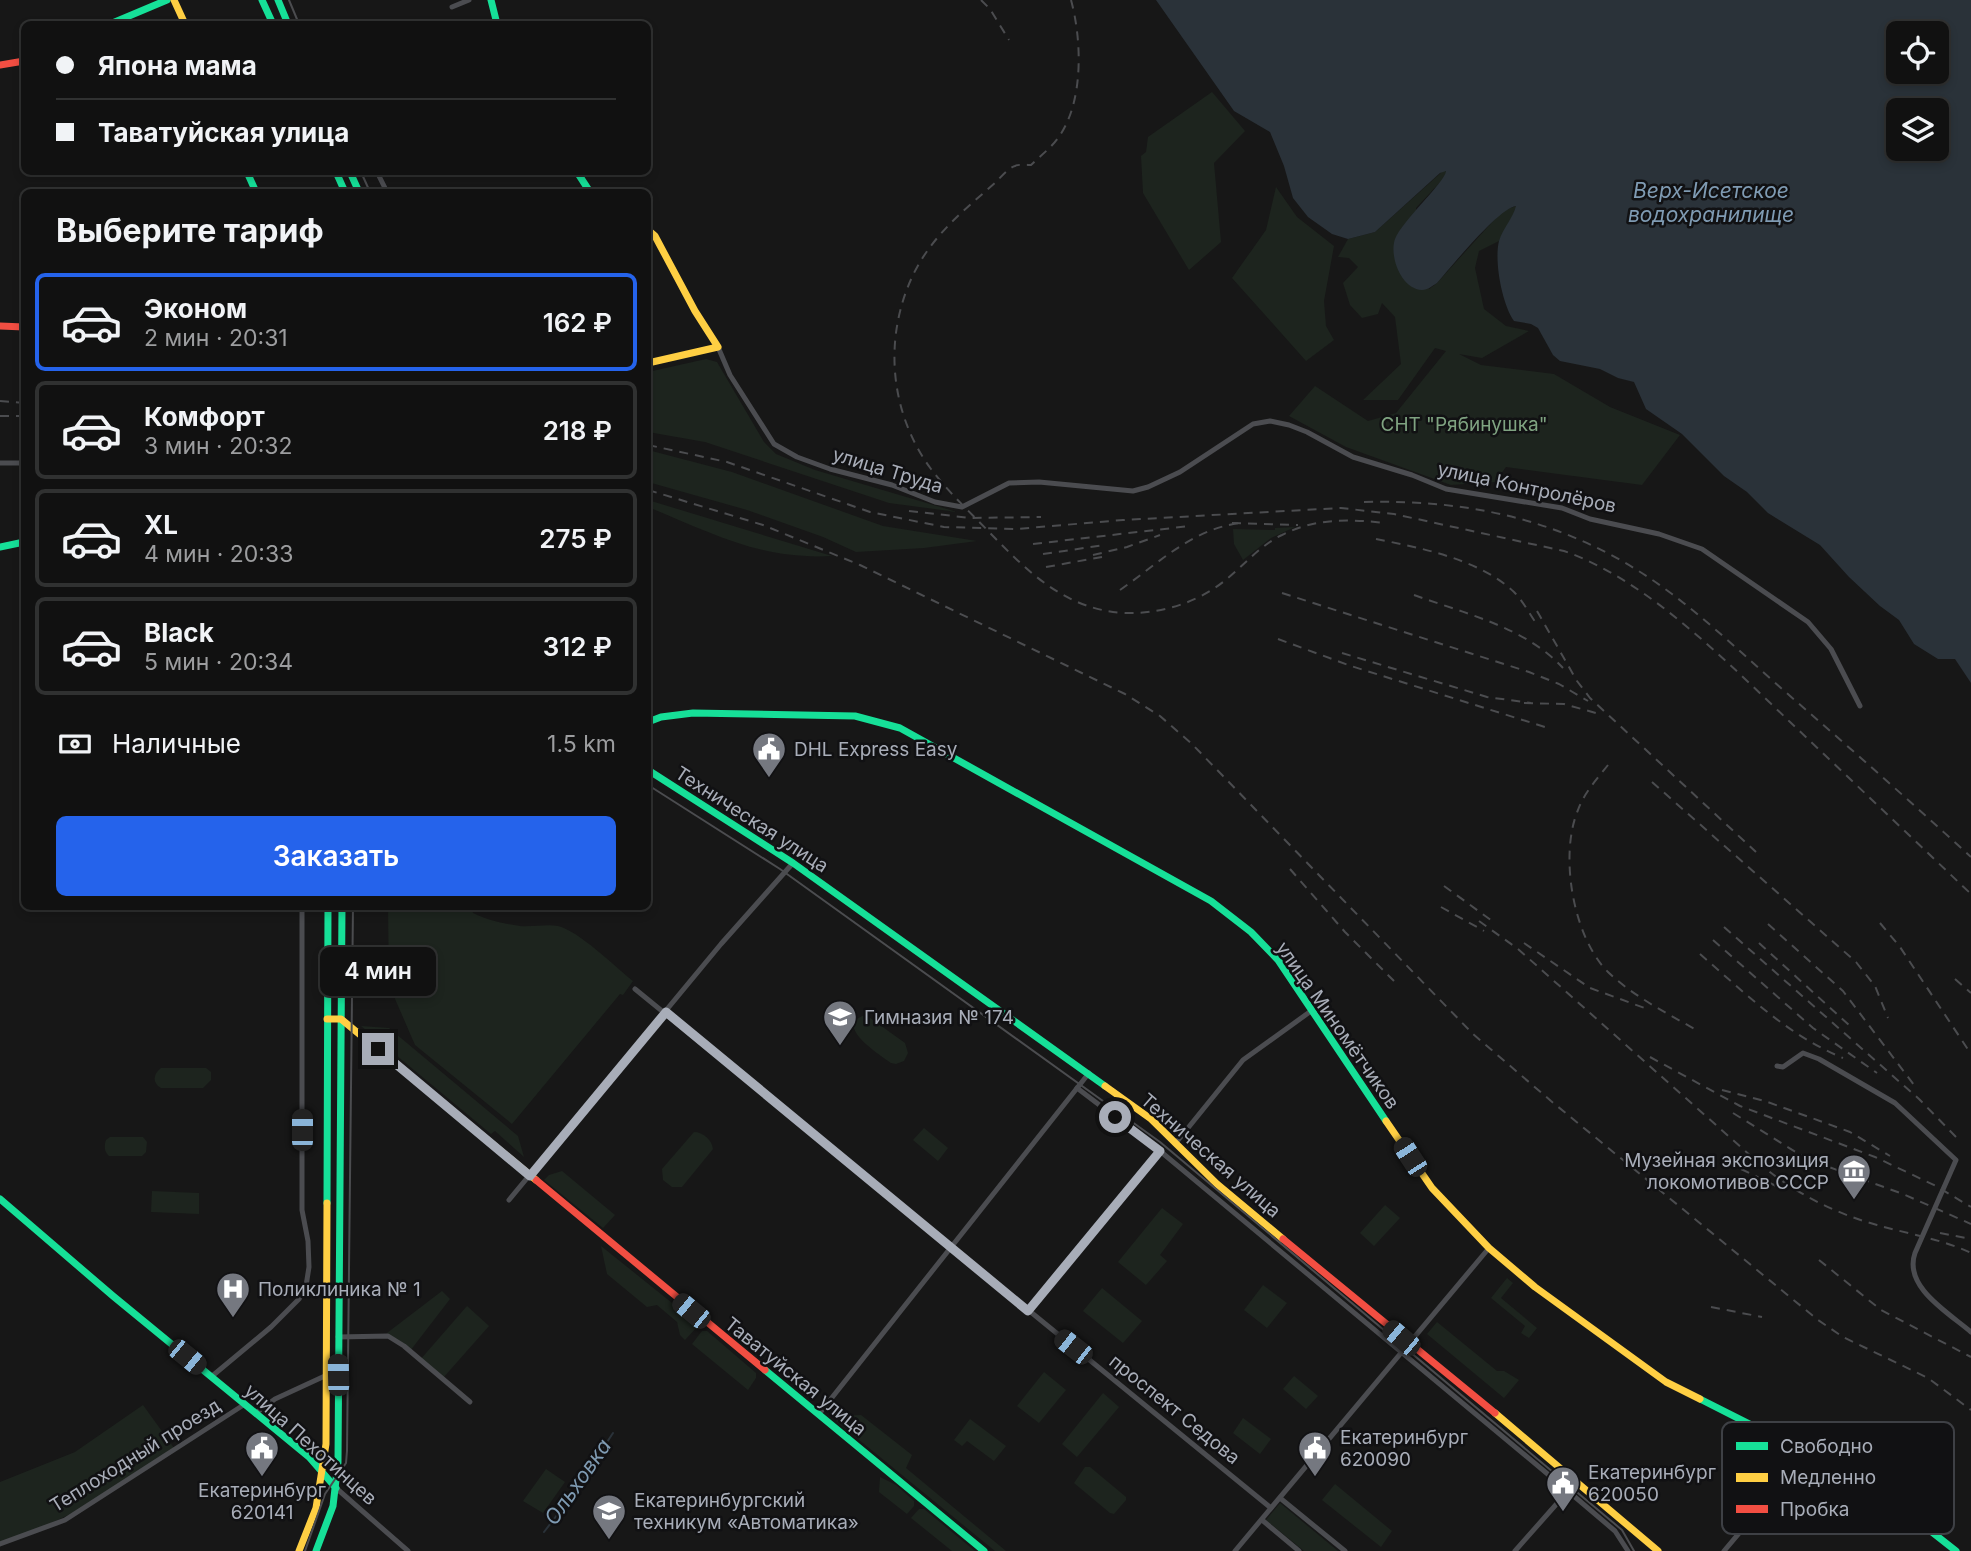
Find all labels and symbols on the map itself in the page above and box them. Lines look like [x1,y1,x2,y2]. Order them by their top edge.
water label: Верх-Исетское водохранилище [1628,178,1794,227]
park label: СНТ "Рябинушка" [1381,413,1547,436]
street label: улица Труда [830,443,946,498]
street label: улица Контролёров [1436,457,1618,518]
public building icon: DHL Express Easy [750,730,788,779]
place label: DHL Express Easy [794,738,958,761]
street label: Техническая улица [671,761,833,878]
street label: улица Миномётчиков [1271,937,1404,1113]
callout: 4 мин [320,948,436,996]
school or university icon: Гимназия № 174 [821,998,859,1047]
place label: Гимназия № 174 [864,1006,1014,1029]
route end [362,1033,394,1065]
street label: Техническая улица [1136,1088,1285,1222]
route start [1099,1101,1131,1133]
car [292,1109,313,1151]
car [1390,1134,1431,1180]
place label: Музейная экспозиция локомотивов СССР [1624,1149,1829,1194]
museum icon: Музейная экспозиция локомотивов СССР [1835,1152,1873,1201]
hospital icon: Поликлиника № 1 [214,1270,252,1319]
place label: Поликлиника № 1 [258,1278,421,1301]
car [669,1290,714,1332]
street label: Таватуйская улица [720,1312,871,1441]
car [1379,1316,1424,1360]
car [1050,1326,1097,1368]
car [165,1336,210,1378]
street label: проспект Седова [1105,1350,1245,1469]
car [328,1354,349,1396]
street label: улица Пехотинцев [240,1379,382,1510]
street label: Теплоходный проезд [46,1394,225,1517]
legend [1722,1422,1954,1534]
place label: Екатеринбург 620090 [1340,1426,1468,1471]
public building icon: Екатеринбург 620141 [243,1429,281,1478]
public building icon: Екатеринбург 620090 [1296,1429,1334,1478]
water label: Ольховка [539,1434,616,1530]
text: Свободно [1780,1435,1873,1458]
place label: Екатеринбург 620050 [1588,1461,1716,1506]
public building icon: Екатеринбург 620050 [1544,1464,1582,1513]
text: Медленно [1780,1466,1876,1489]
place label: Екатеринбург 620141 [198,1479,326,1524]
place label: Екатеринбургский техникум «Автоматика» [634,1489,859,1534]
school or university icon: Екатеринбургский техникум «Автоматика» [590,1492,628,1541]
text: Пробка [1780,1498,1849,1521]

